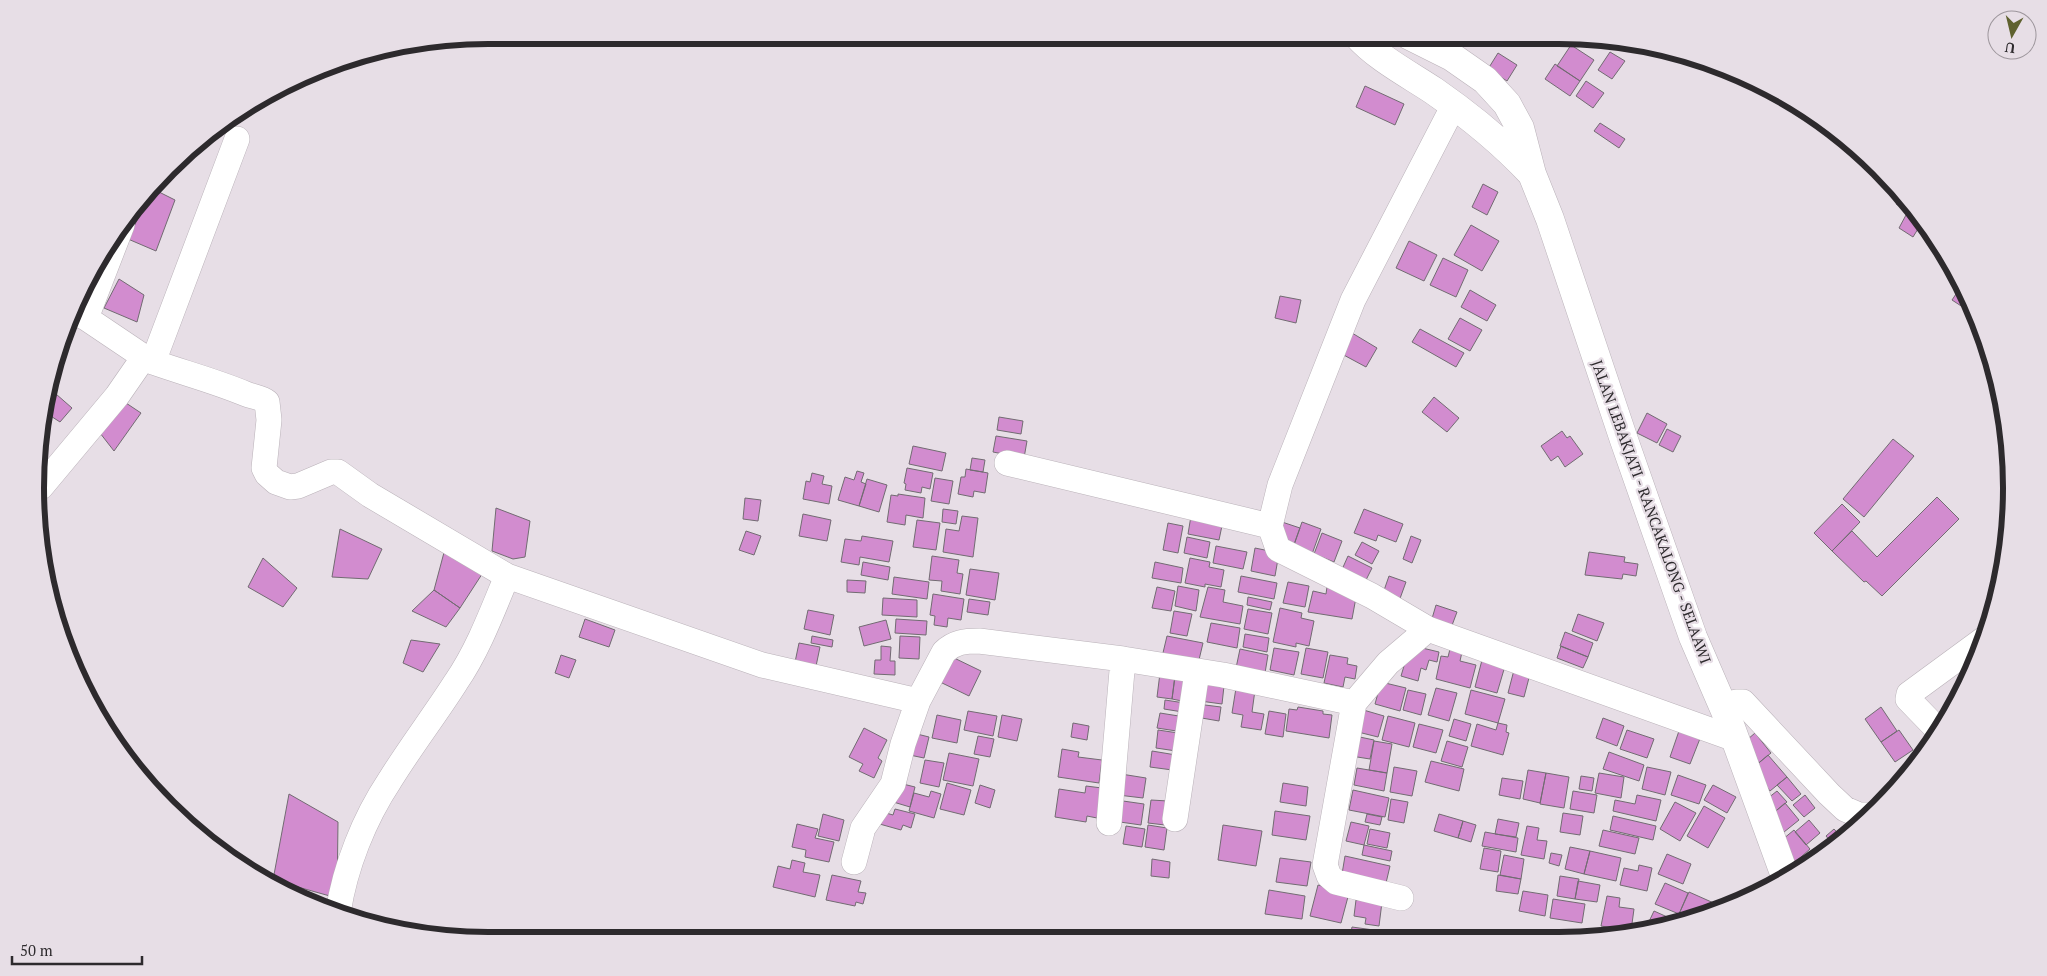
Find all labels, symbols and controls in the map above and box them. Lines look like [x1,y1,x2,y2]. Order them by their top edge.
north arrow [1987,10,2037,60]
text: U [2004,38,2016,58]
street label: JALAN LEBAKJATI - RANCAKALONG - SELAAWI [1588,357,1716,666]
scale bar [12,934,142,966]
text: 50 m [20,940,53,960]

